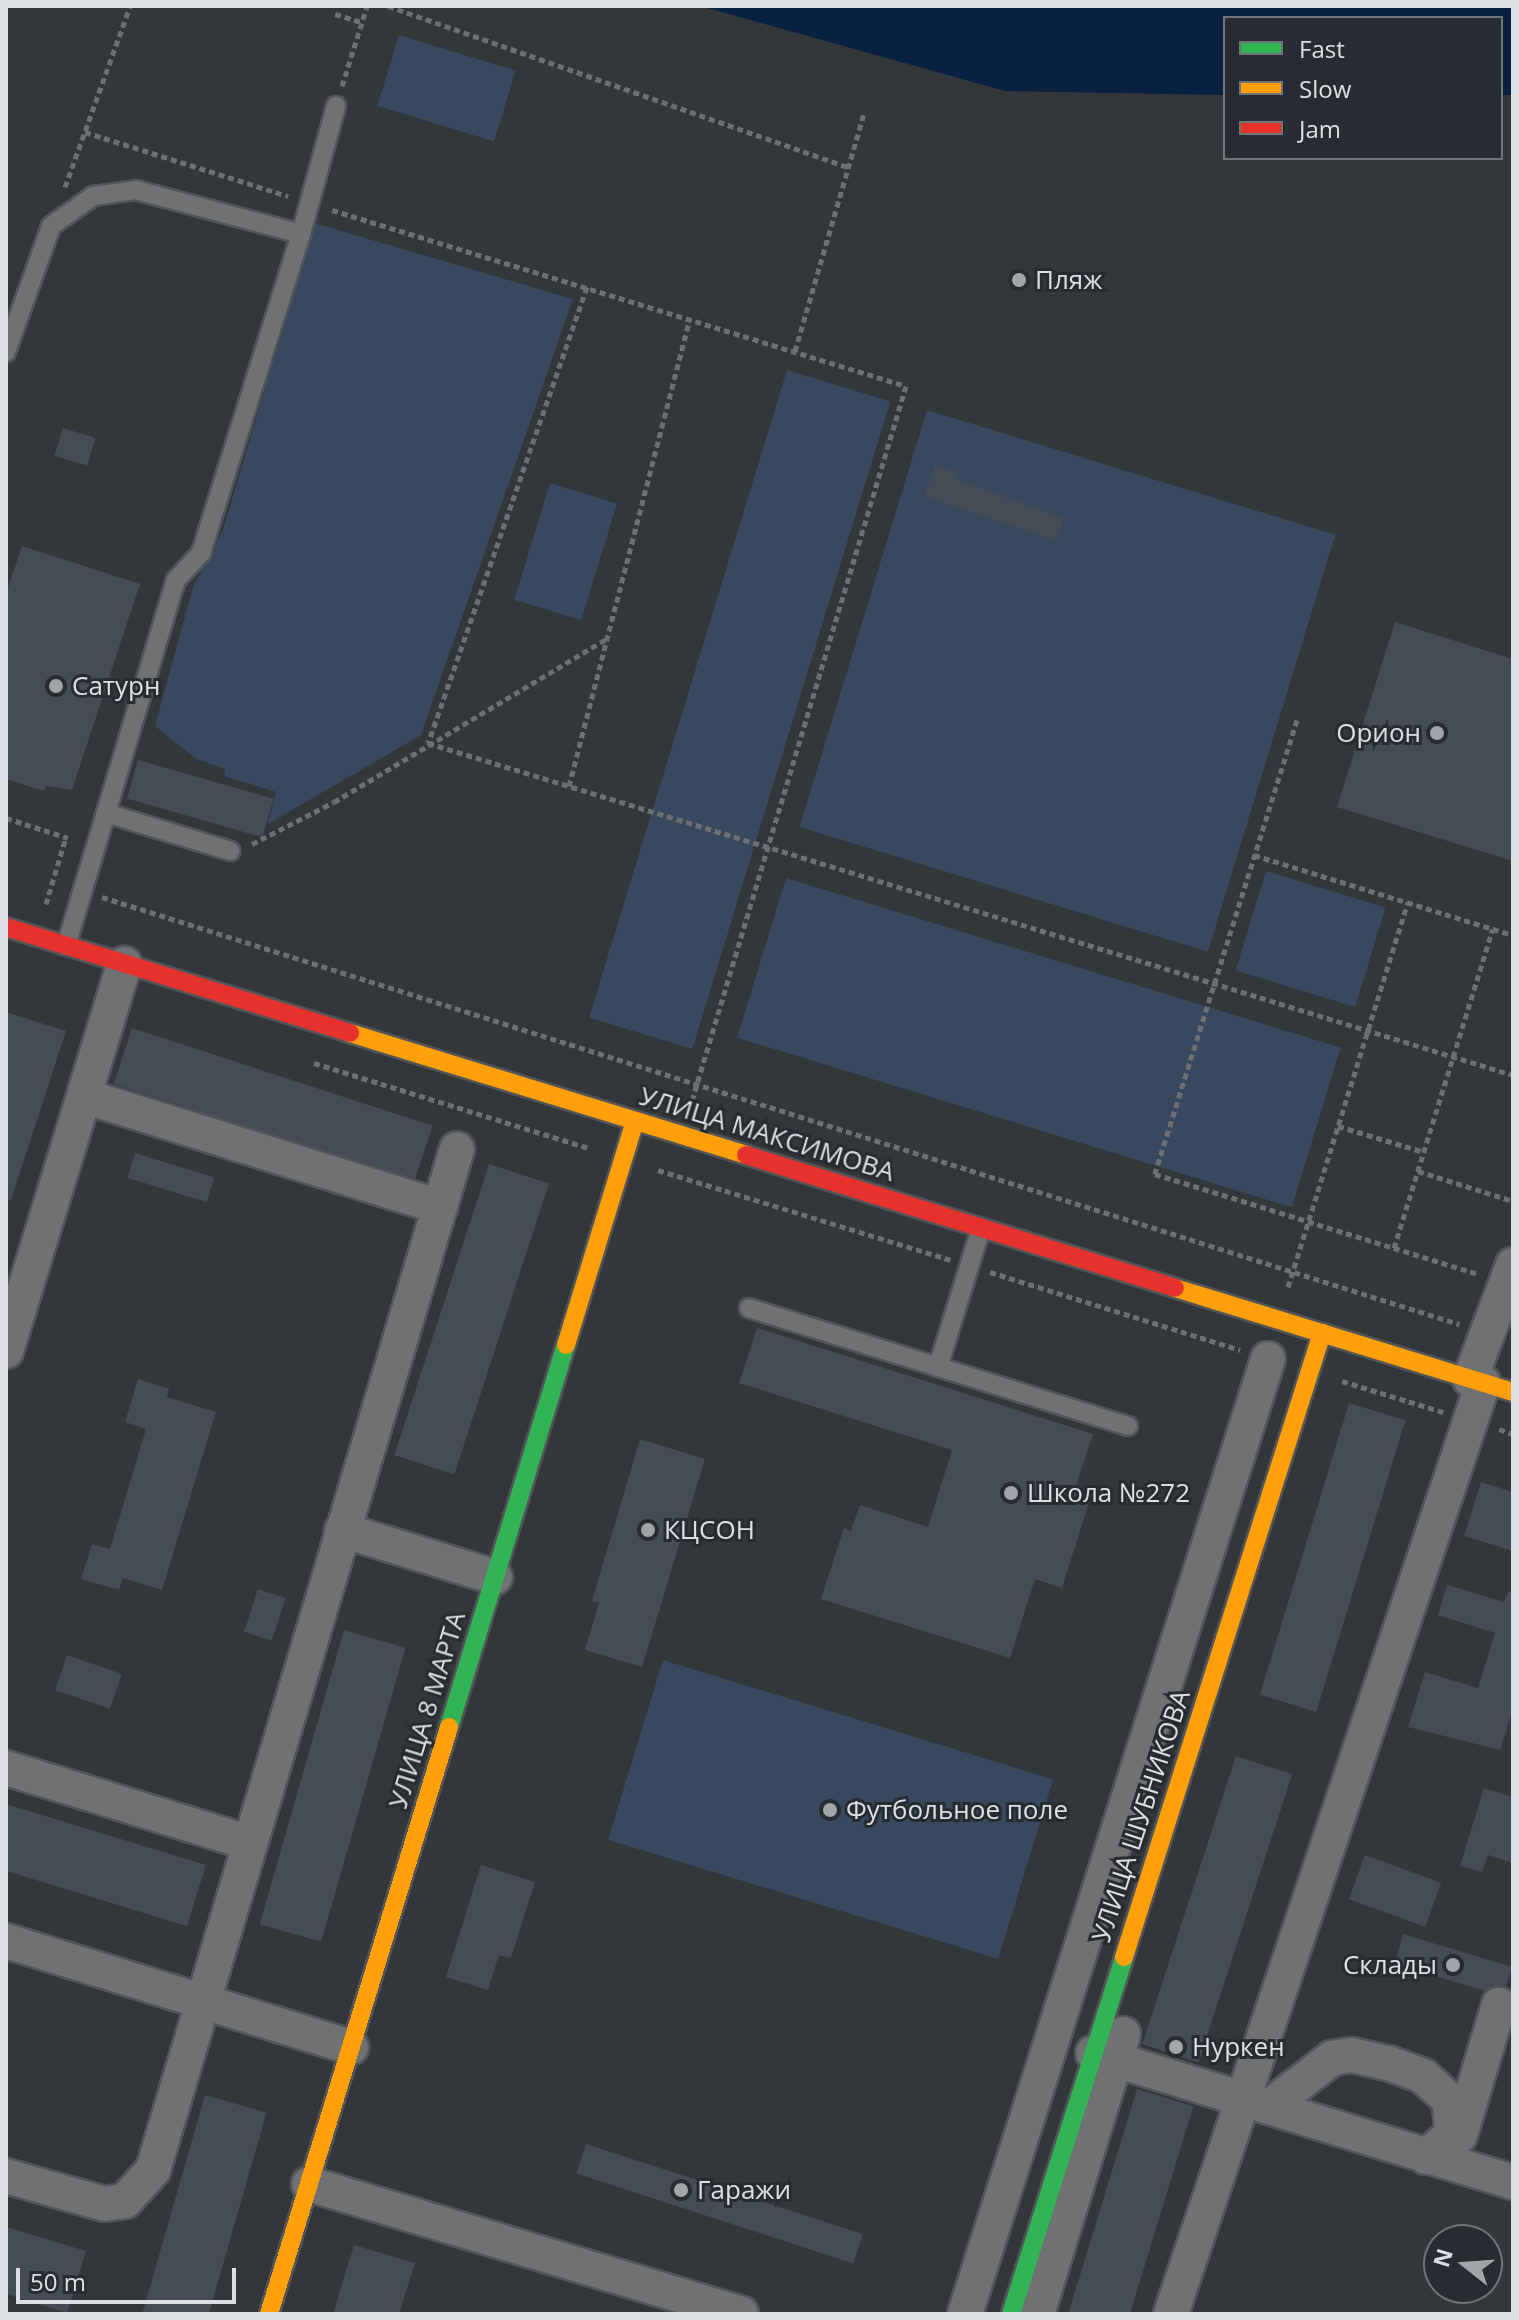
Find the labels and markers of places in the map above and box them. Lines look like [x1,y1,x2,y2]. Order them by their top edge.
place label: Пляж [1035,264,1102,296]
marker: Пляж [1010,271,1028,289]
place label: Сатурн [72,670,160,702]
marker: Сатурн [47,677,65,695]
place label: Орион [1336,717,1421,749]
marker: Орион [1428,724,1446,742]
place label: Школа №272 [1027,1477,1190,1509]
marker: Школа №272 [1002,1484,1020,1502]
place label: КЦСОН [664,1514,755,1546]
marker: КЦСОН [639,1521,657,1539]
place label: Футбольное поле [846,1794,1068,1826]
marker: Футбольное поле [821,1801,839,1819]
place label: Склады [1343,1949,1437,1981]
marker: Склады [1444,1956,1462,1974]
place label: Нуркен [1192,2031,1285,2063]
marker: Нуркен [1167,2038,1185,2056]
place label: Гаражи [697,2174,791,2206]
marker: Гаражи [672,2181,690,2199]

